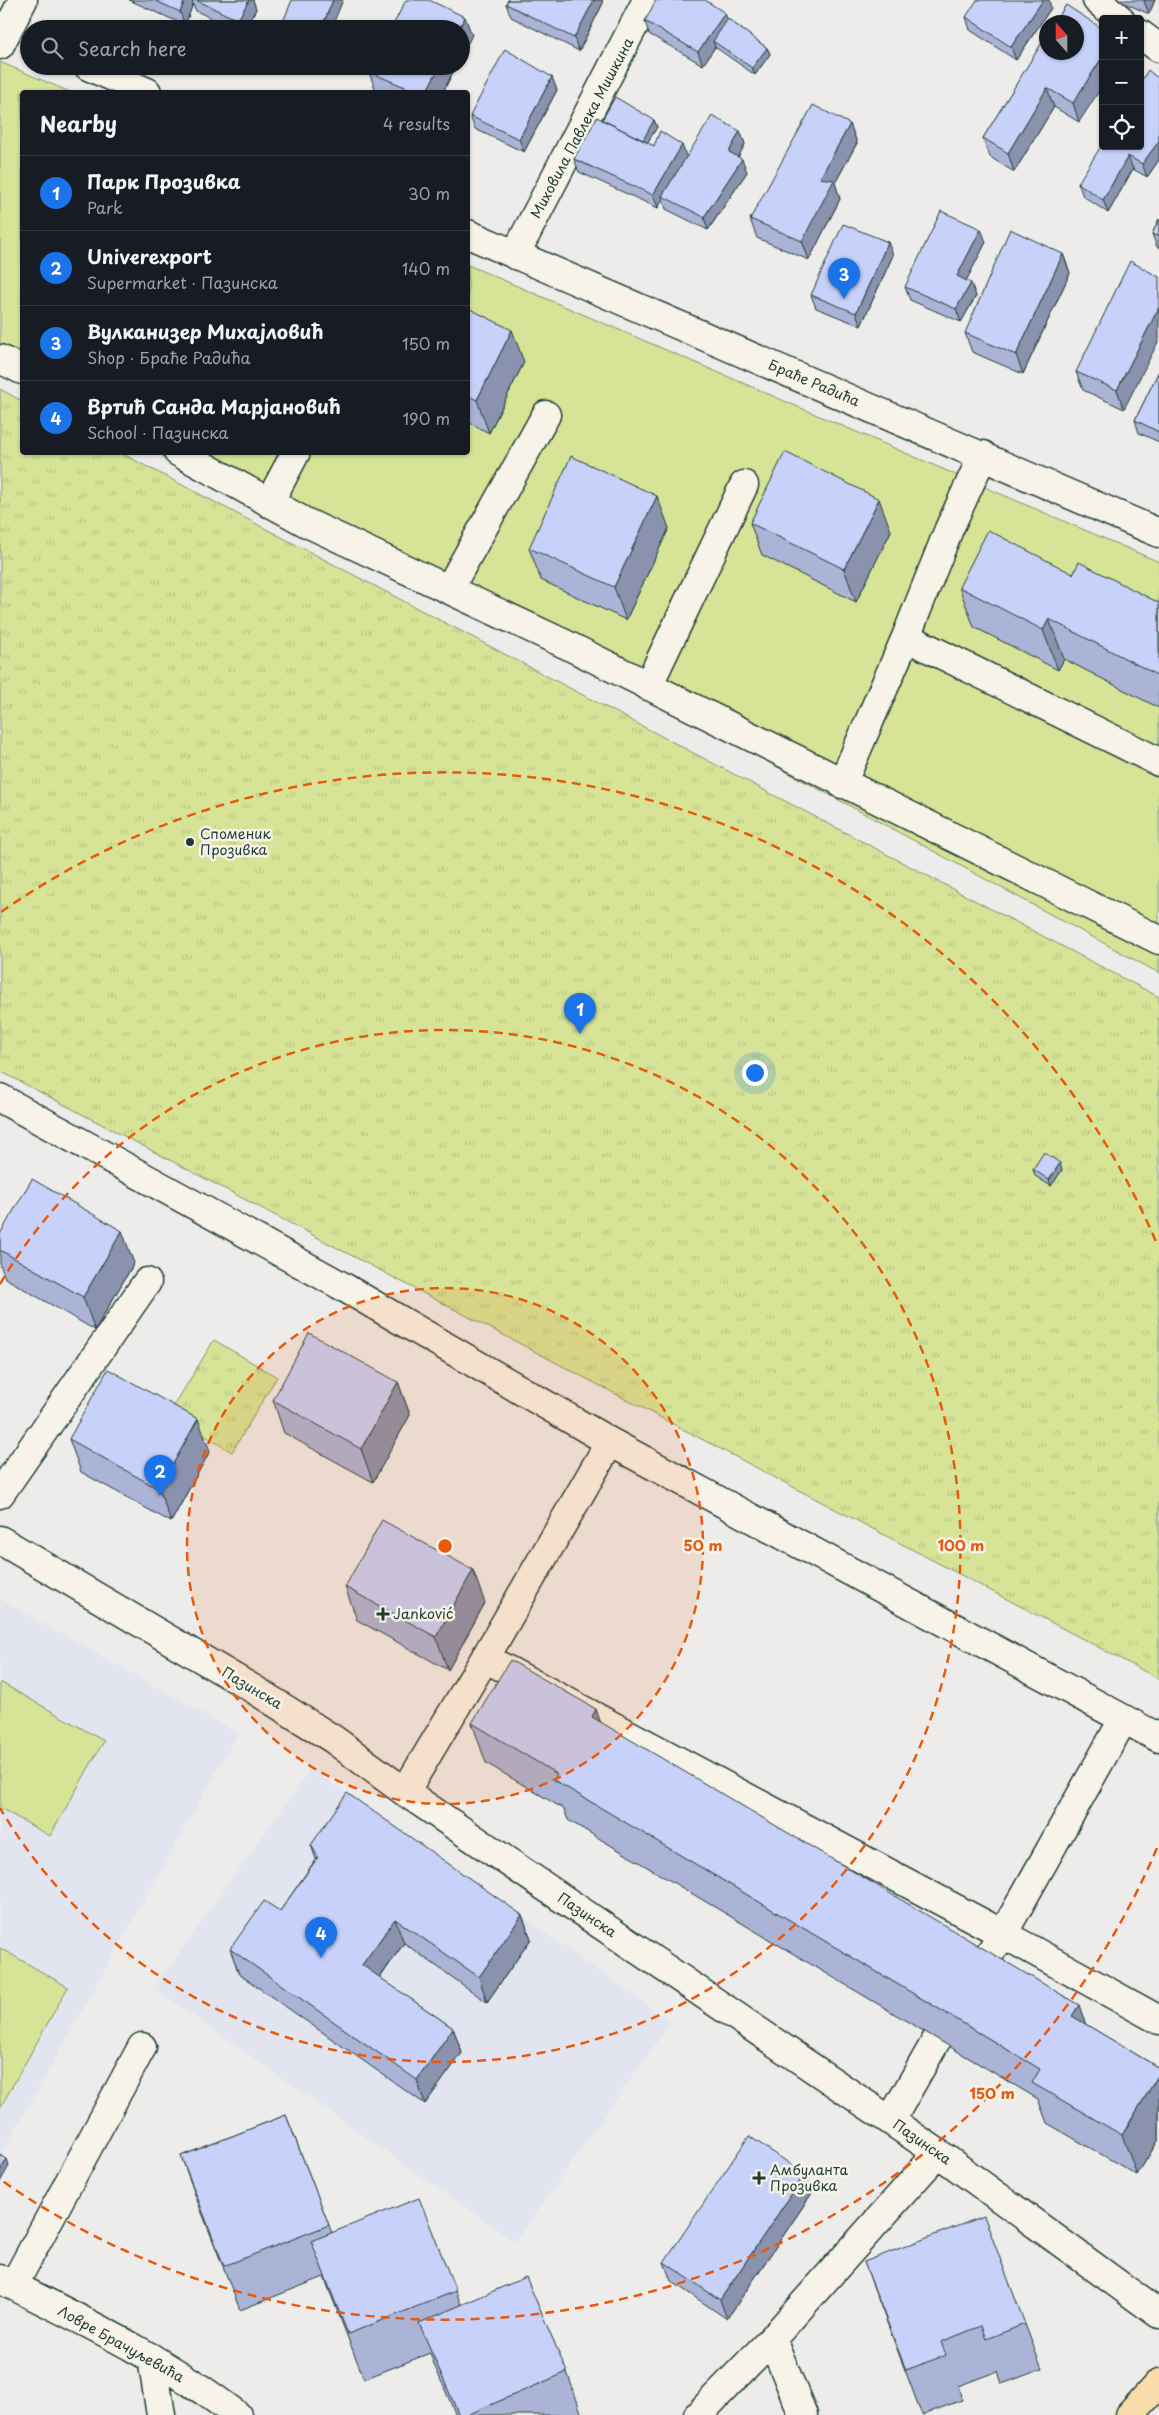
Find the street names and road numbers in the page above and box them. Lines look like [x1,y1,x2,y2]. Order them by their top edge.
street label: Миховила Павлека Мишкина [525,34,638,222]
street label: Браће Радића [765,354,863,411]
street label: Пазинска [218,1661,287,1714]
street label: Пазинска [554,1887,621,1942]
street label: Пазинска [889,2114,956,2170]
street label: Ловре Брачуљевића [54,2300,188,2387]

